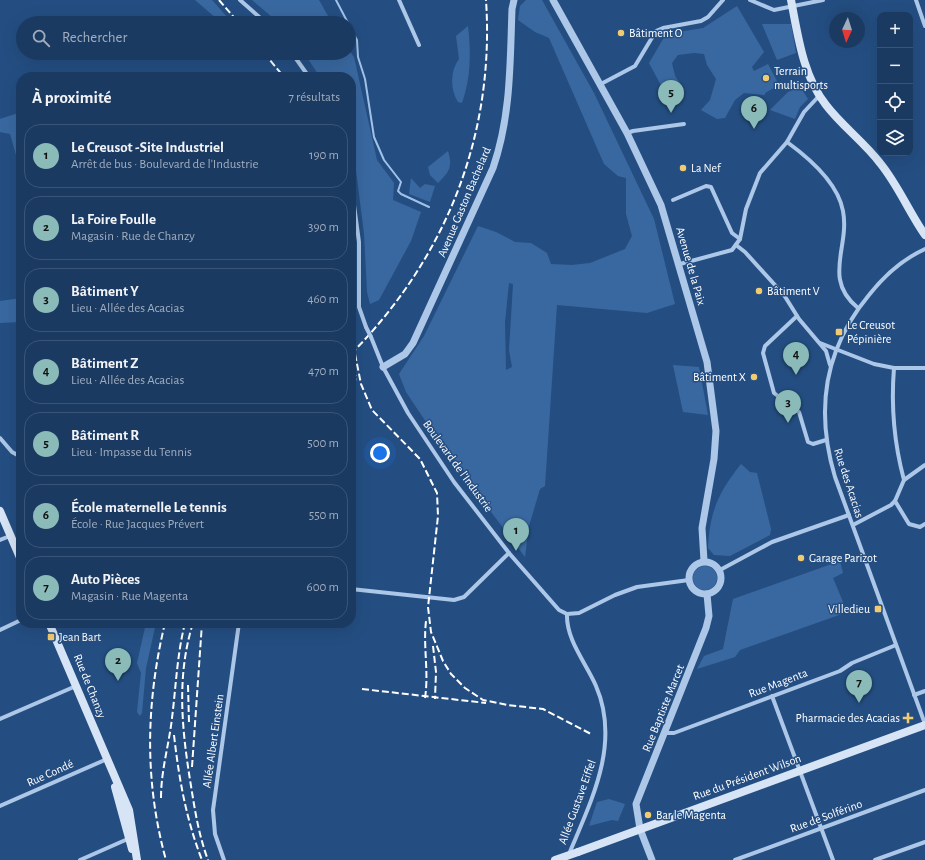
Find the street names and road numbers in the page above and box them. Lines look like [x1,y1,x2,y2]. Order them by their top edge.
street label: Avenue Gaston Bachelard [435,145,493,259]
street label: Avenue de la Paix [674,226,708,306]
street label: Boulevard de l'Industrie [421,418,495,514]
street label: Rue des Acacias [832,447,866,519]
street label: Rue de Chanzy [71,652,108,720]
street label: Rue Baptiste Marcet [640,662,686,753]
street label: Rue Magenta [747,666,809,700]
street label: Allée Albert Einstein [200,693,226,789]
street label: Rue du Président Wilson [691,752,803,802]
street label: Rue Condé [25,757,75,789]
street label: Allée Gustave Eiffel [556,758,598,846]
street label: Rue de Solférino [788,797,864,835]

